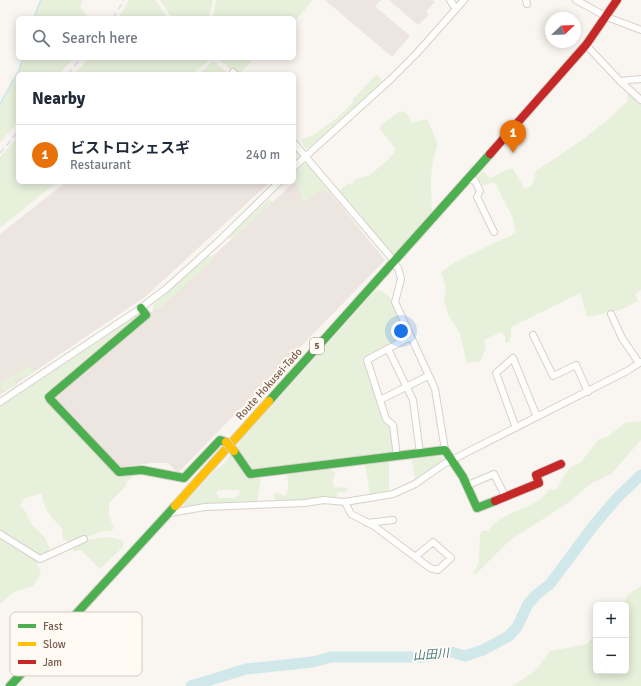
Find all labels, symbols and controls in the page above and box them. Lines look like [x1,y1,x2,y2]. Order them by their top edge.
north arrow [545,12,581,48]
search box [16,16,296,60]
icon: search [30,27,52,49]
text: Search here [62,29,138,47]
text: Nearby [32,88,85,109]
pin: 1 [500,120,526,153]
text: ビストロシェスギ [70,139,190,157]
text: 1 [41,147,49,163]
text: 240 m [246,147,280,163]
text: Restaurant [70,157,131,173]
your location [391,321,411,341]
road number: 5 [310,338,324,354]
street label: Route Hokusei-Tado [233,345,305,423]
map controls [593,602,629,674]
button: + [593,602,629,638]
legend [10,612,142,676]
text: Fast [43,620,63,633]
text: Slow [43,638,66,651]
button: − [593,638,629,674]
water label: 山田川 [412,646,452,664]
text: Jam [43,656,62,669]

